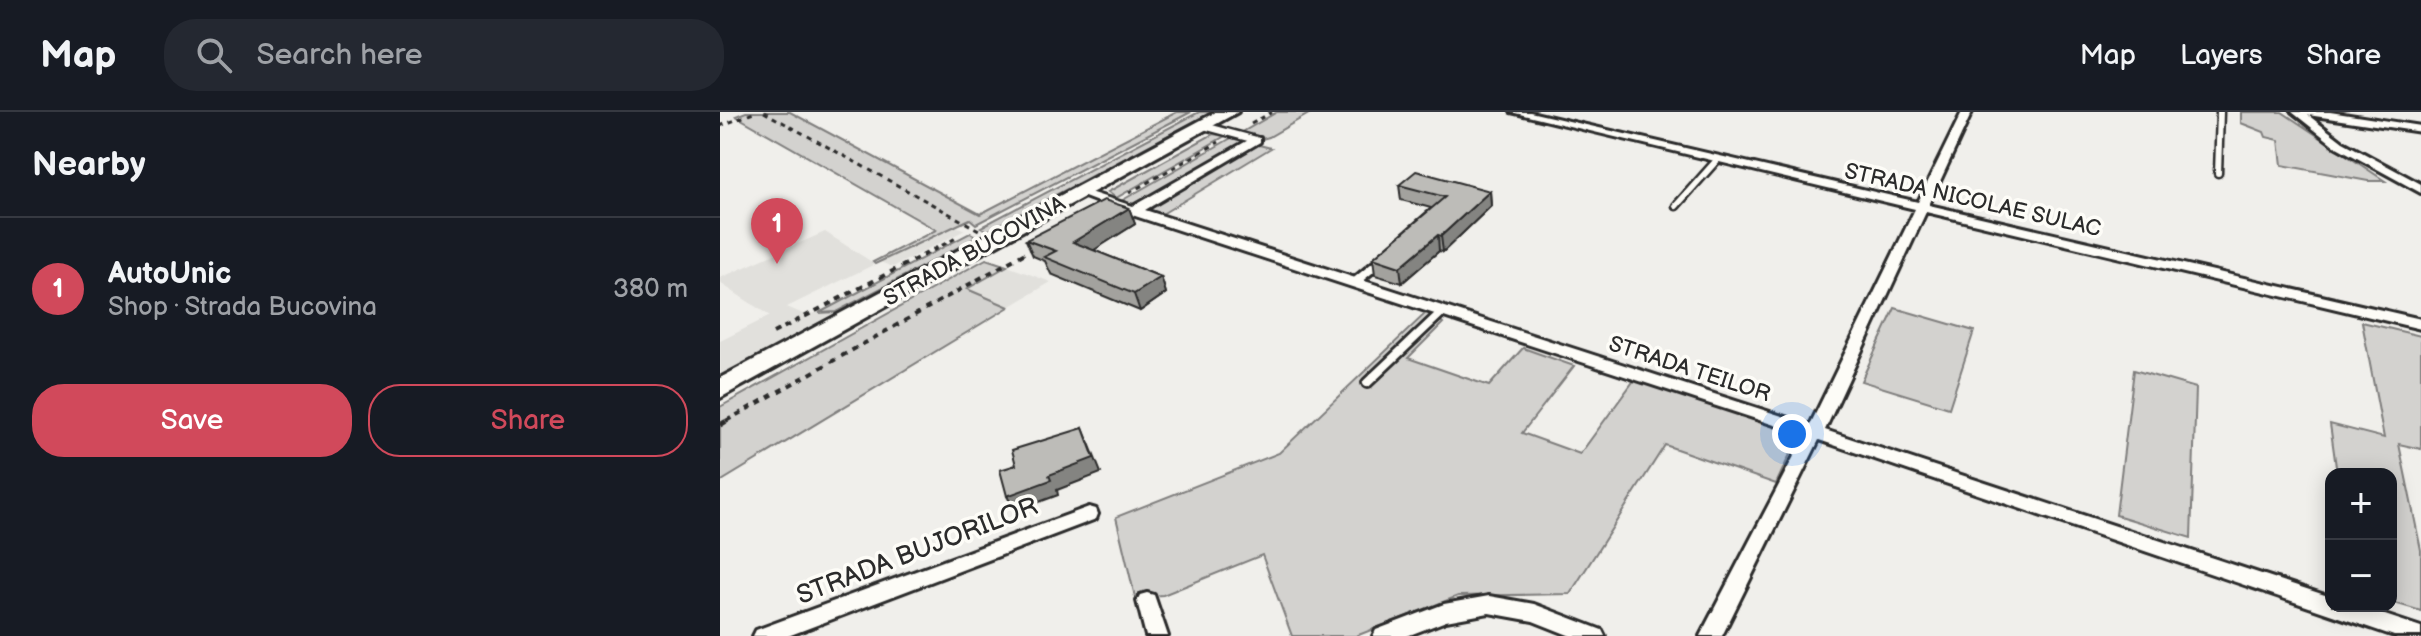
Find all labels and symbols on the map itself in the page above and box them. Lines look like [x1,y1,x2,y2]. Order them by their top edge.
street label: STRADA NICOLAE SULAC [1842,158,2104,243]
street label: STRADA BUCOVINA [879,190,1071,312]
pin: 1 [751,198,803,264]
street label: STRADA TEILOR [1605,331,1774,408]
your location [1772,414,1812,454]
street label: STRADA BUJORILOR [793,491,1042,612]

